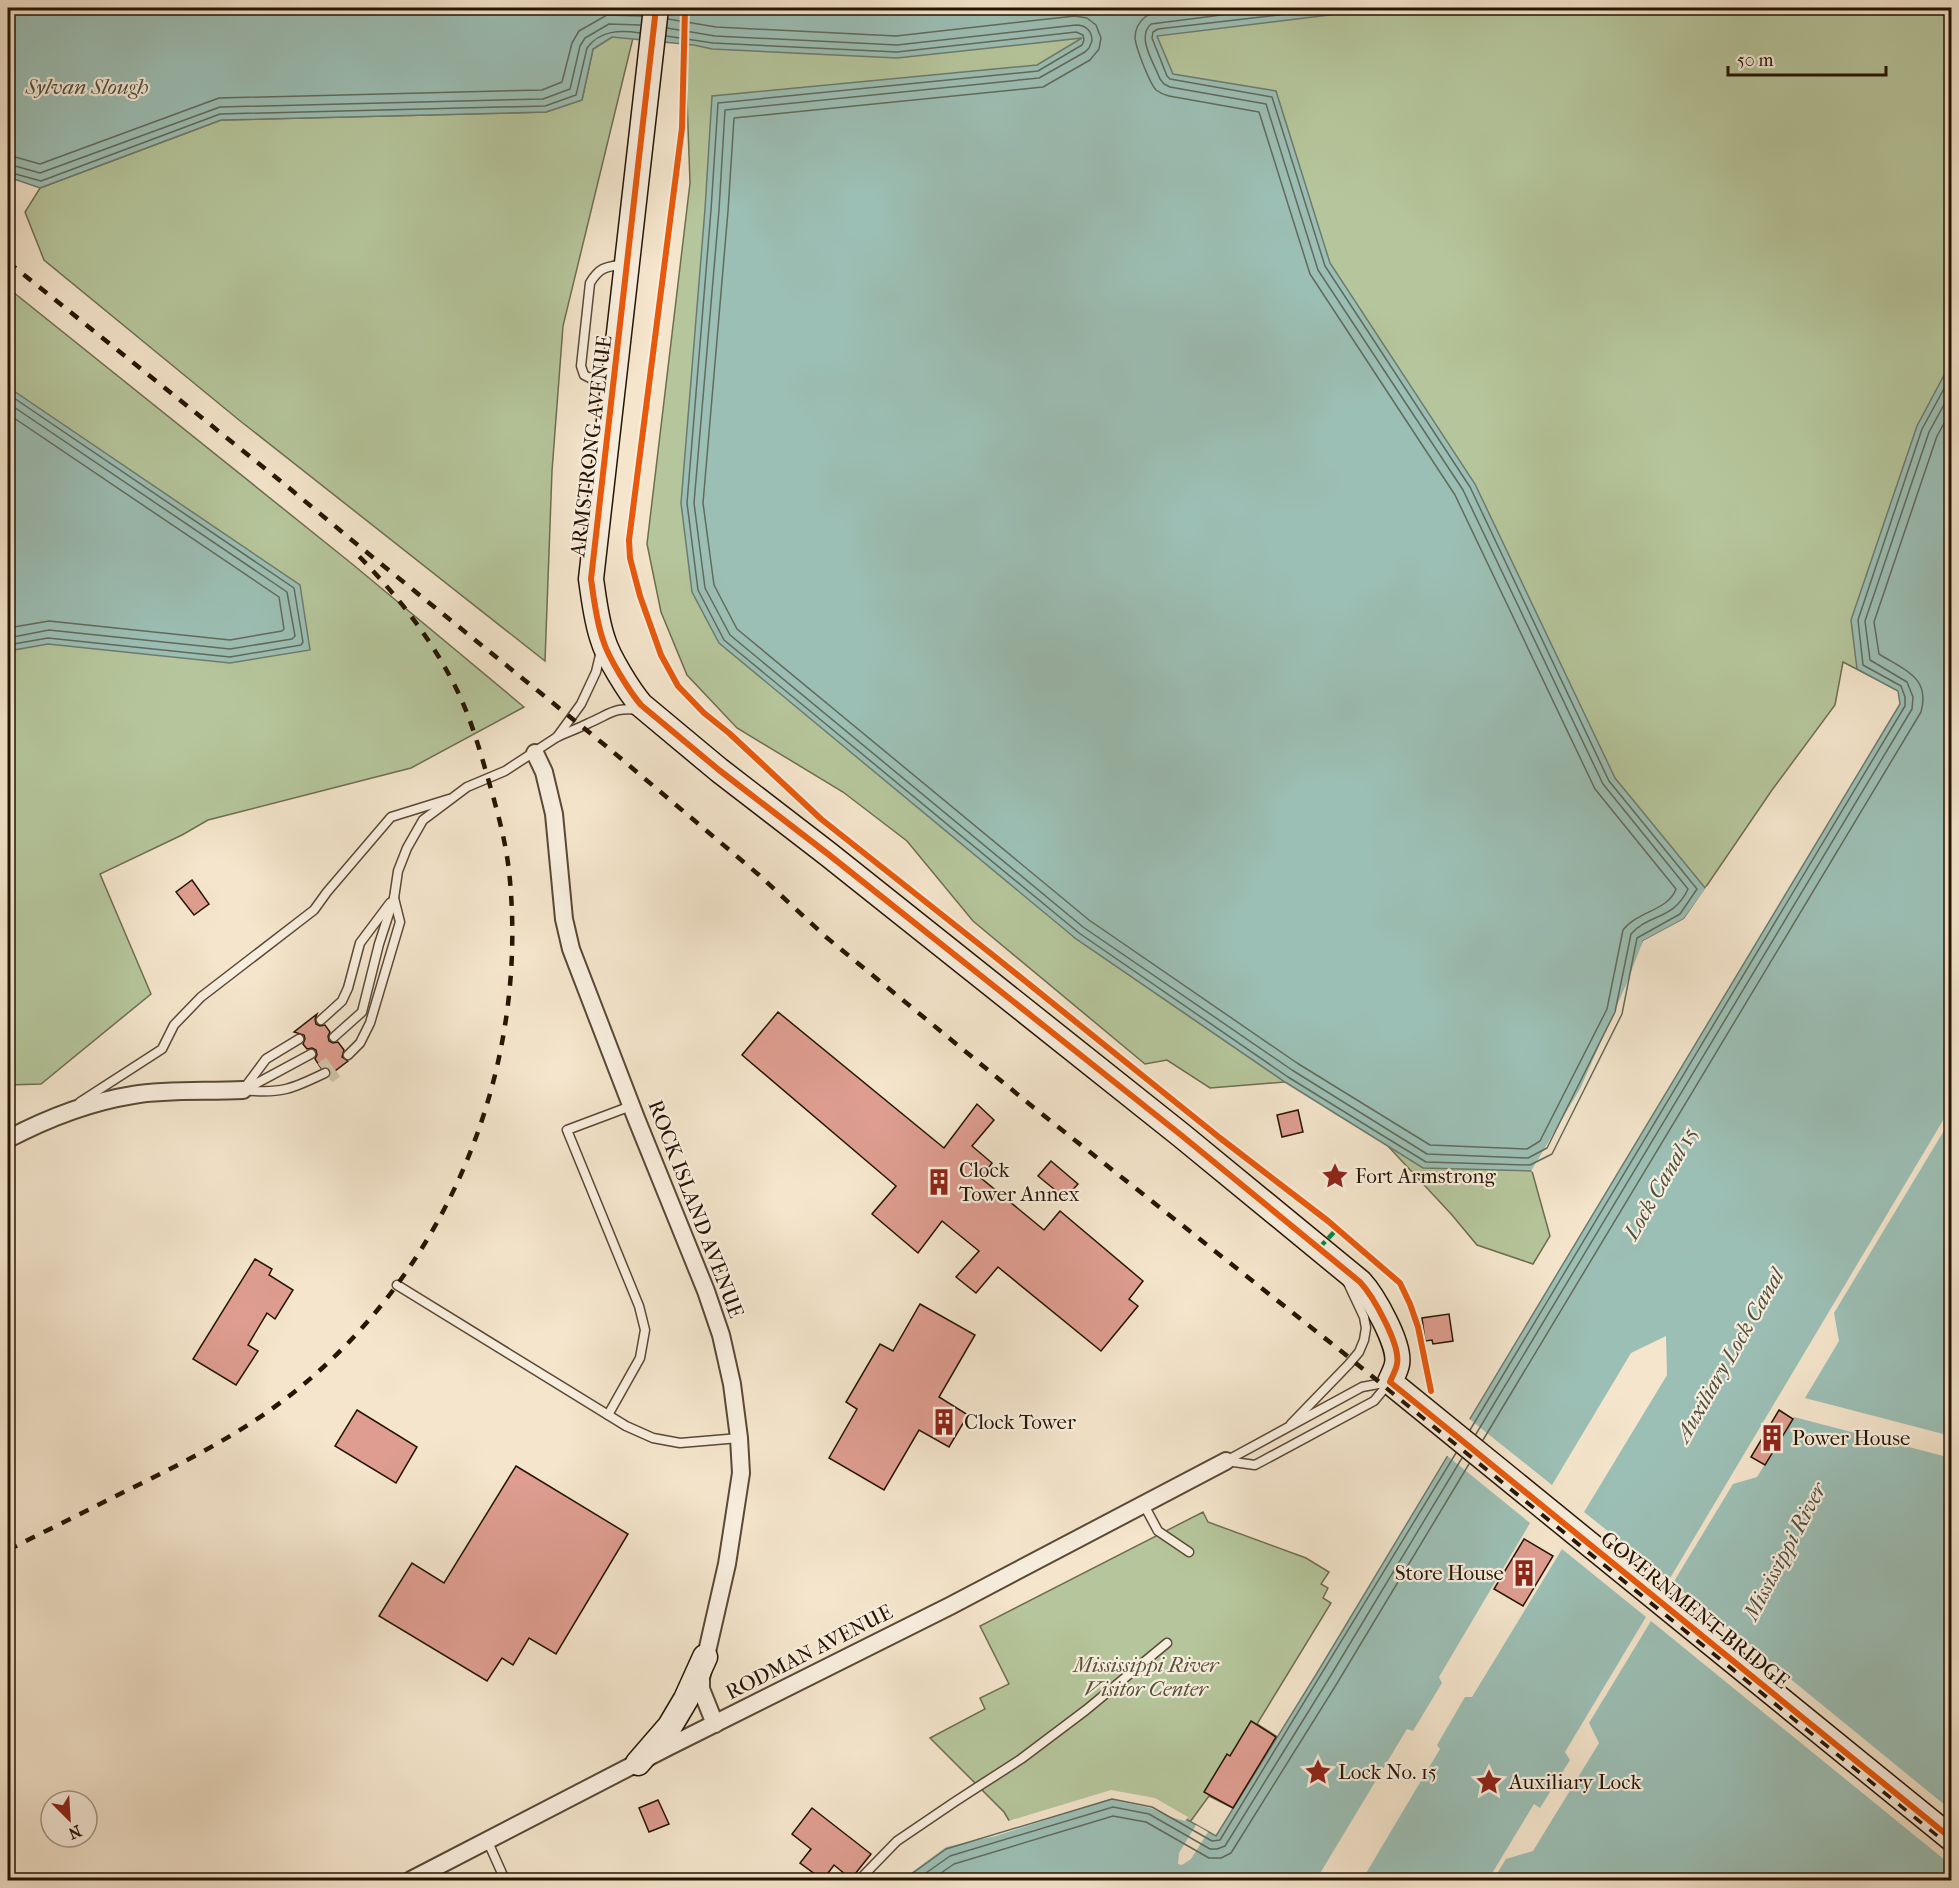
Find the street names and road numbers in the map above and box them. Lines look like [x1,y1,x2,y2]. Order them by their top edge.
street label: ARMSTRONG AVENUE [565,334,617,559]
street label: ROCK ISLAND AVENUE [643,1097,749,1321]
street label: GOVERNMENT BRIDGE [1596,1526,1794,1694]
street label: RODMAN AVENUE [722,1599,897,1704]

